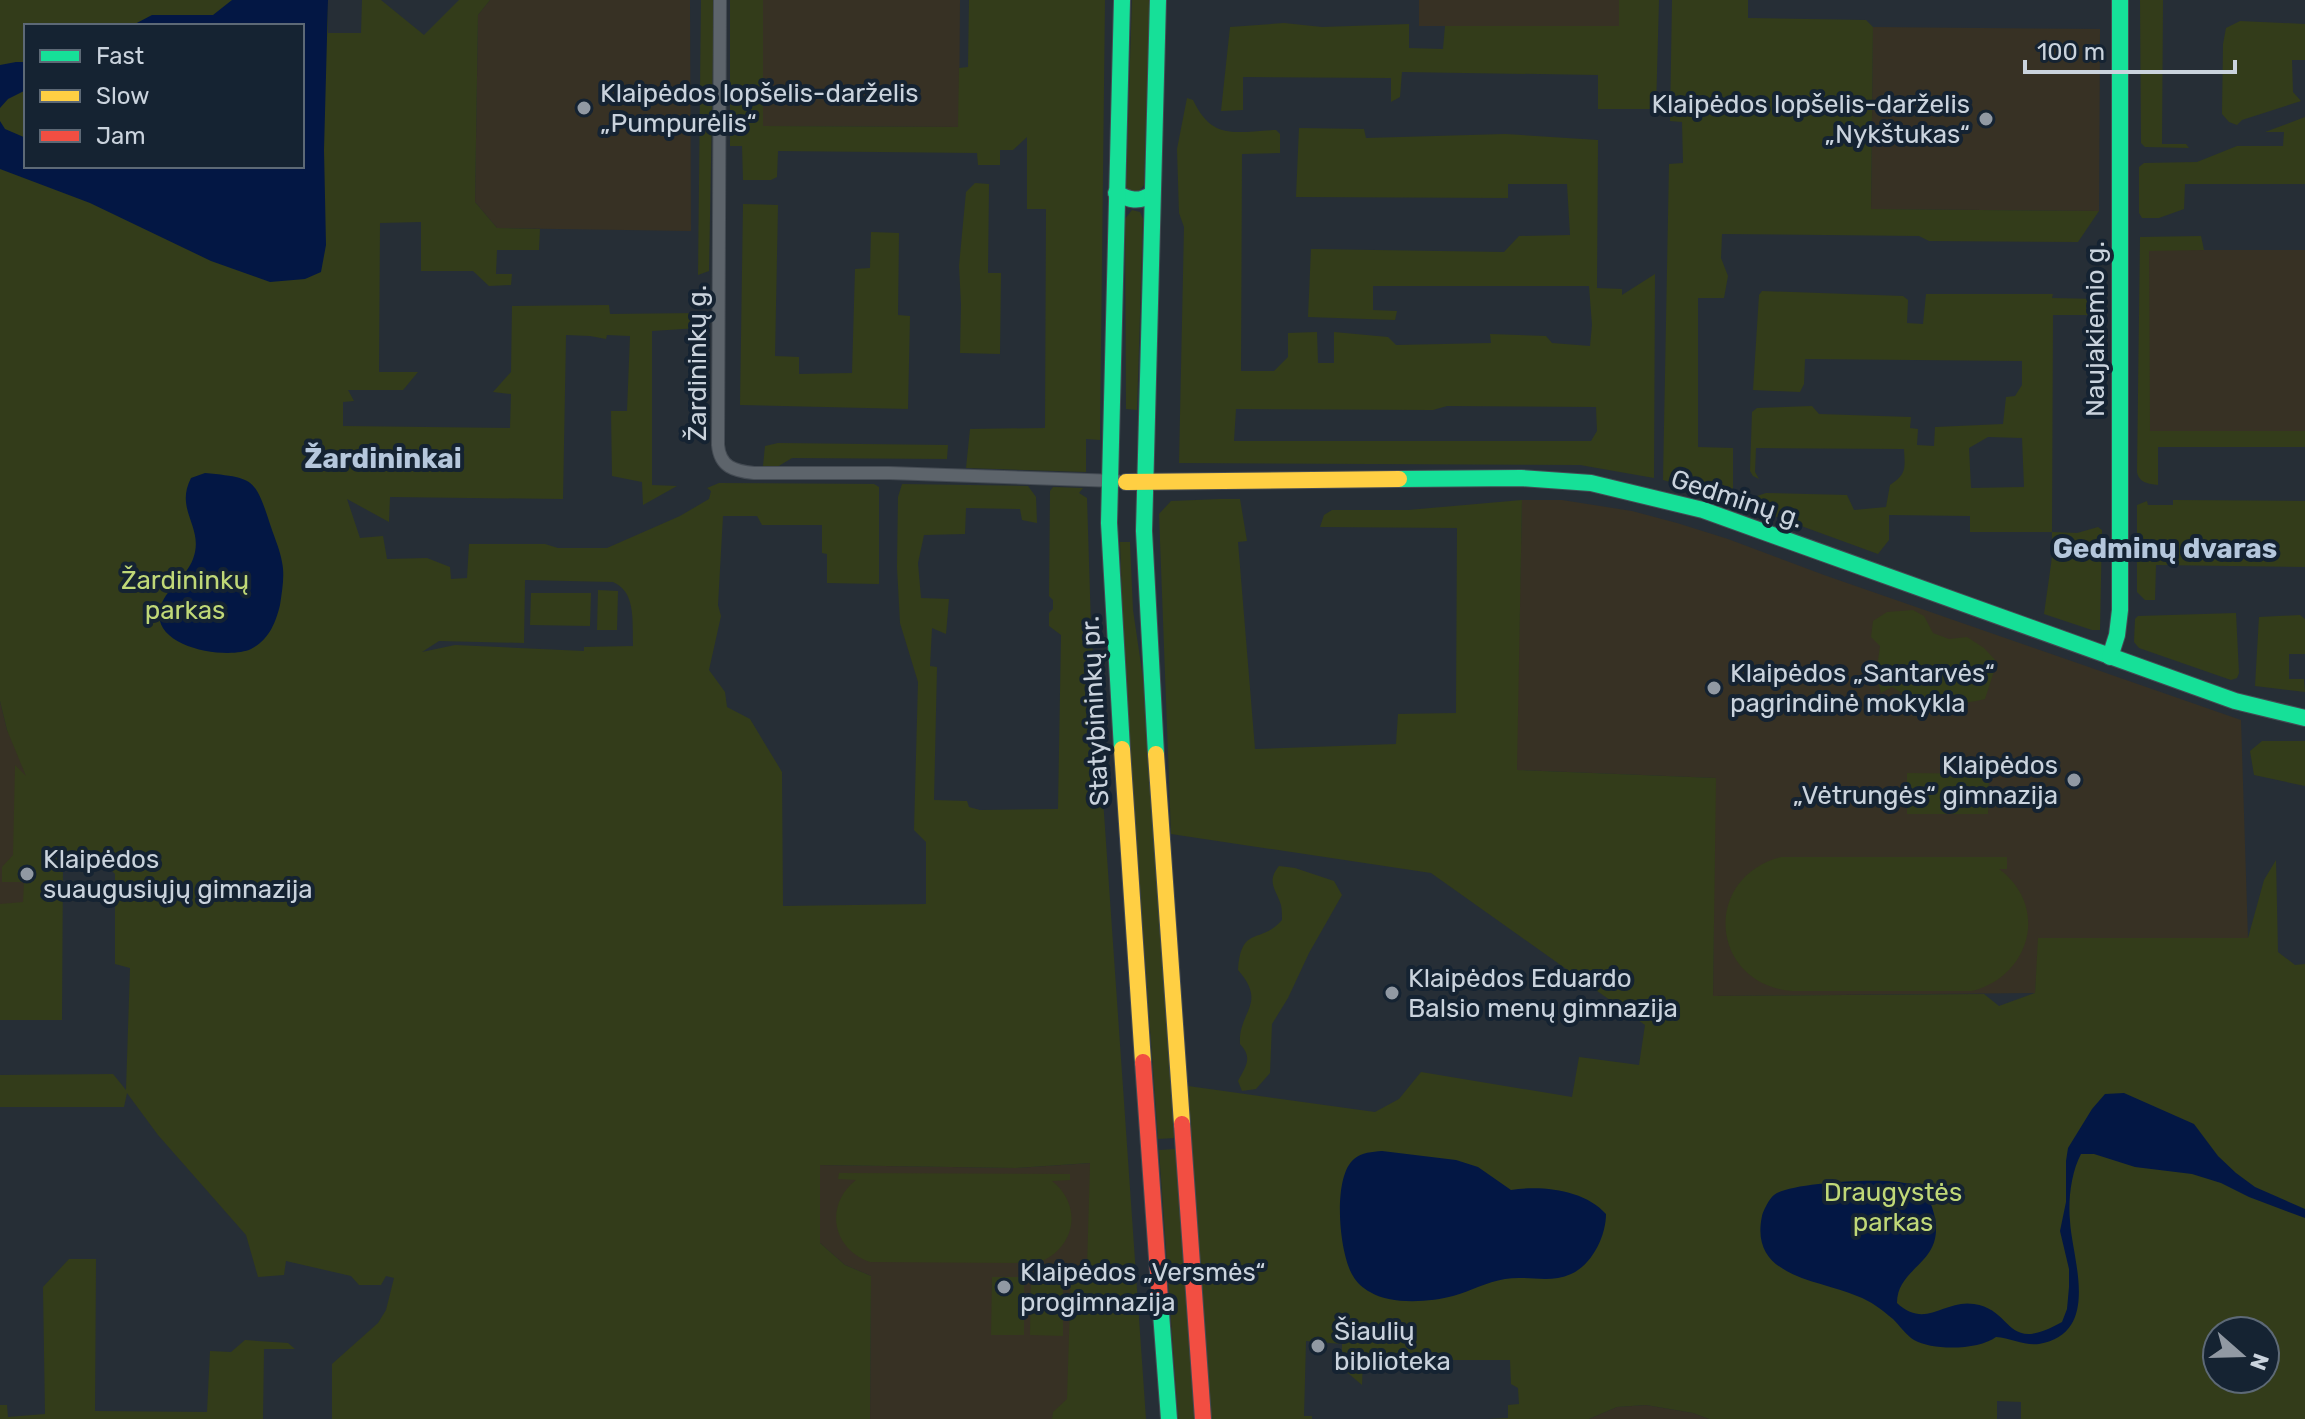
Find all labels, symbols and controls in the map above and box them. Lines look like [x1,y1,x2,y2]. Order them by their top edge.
legend [24,24,304,168]
scale bar [2025,24,2235,74]
text: 100 m [2037,38,2105,66]
text: Fast [96,42,144,70]
place label: Klaipėdos lopšelis-darželis „Pumpurėlis“ [600,78,919,139]
text: Slow [96,82,149,110]
place label: Klaipėdos lopšelis-darželis „Nykštukas“ [1651,89,1970,150]
marker: Klaipėdos lopšelis-darželis „Pumpurėlis“ [575,99,593,117]
marker: Klaipėdos lopšelis-darželis „Nykštukas“ [1977,110,1995,128]
text: Jam [96,122,146,150]
street label: Naujakiemio g. [2080,241,2111,417]
street label: Žardininkų g. [682,285,713,441]
district label: Žardininkai [304,442,462,475]
street label: Gedminų g. [1667,463,1807,535]
district label: Gedminų dvaras [2053,532,2277,565]
park label: Žardininkų parkas [121,565,249,626]
street label: Statybininkų pr. [1075,615,1115,807]
place label: Klaipėdos „Santarvės“ pagrindinė mokykla [1730,658,1995,719]
marker: Klaipėdos „Santarvės“ pagrindinė mokykla [1705,679,1723,697]
place label: Klaipėdos „Vėtrungės“ gimnazija [1793,750,2058,811]
marker: Klaipėdos „Vėtrungės“ gimnazija [2065,771,2083,789]
place label: Klaipėdos suaugusiųjų gimnazija [43,844,313,905]
marker: Klaipėdos suaugusiųjų gimnazija [18,865,36,883]
place label: Klaipėdos Eduardo Balsio menų gimnazija [1408,963,1678,1024]
marker: Klaipėdos Eduardo Balsio menų gimnazija [1383,984,1401,1002]
park label: Draugystės parkas [1824,1177,1962,1238]
place label: Klaipėdos „Versmės“ progimnazija [1020,1257,1266,1318]
marker: Klaipėdos „Versmės“ progimnazija [995,1278,1013,1296]
north arrow [2201,1315,2281,1395]
place label: Šiaulių biblioteka [1334,1316,1451,1377]
marker: Šiaulių biblioteka [1309,1337,1327,1355]
text: N [2244,1350,2275,1374]

